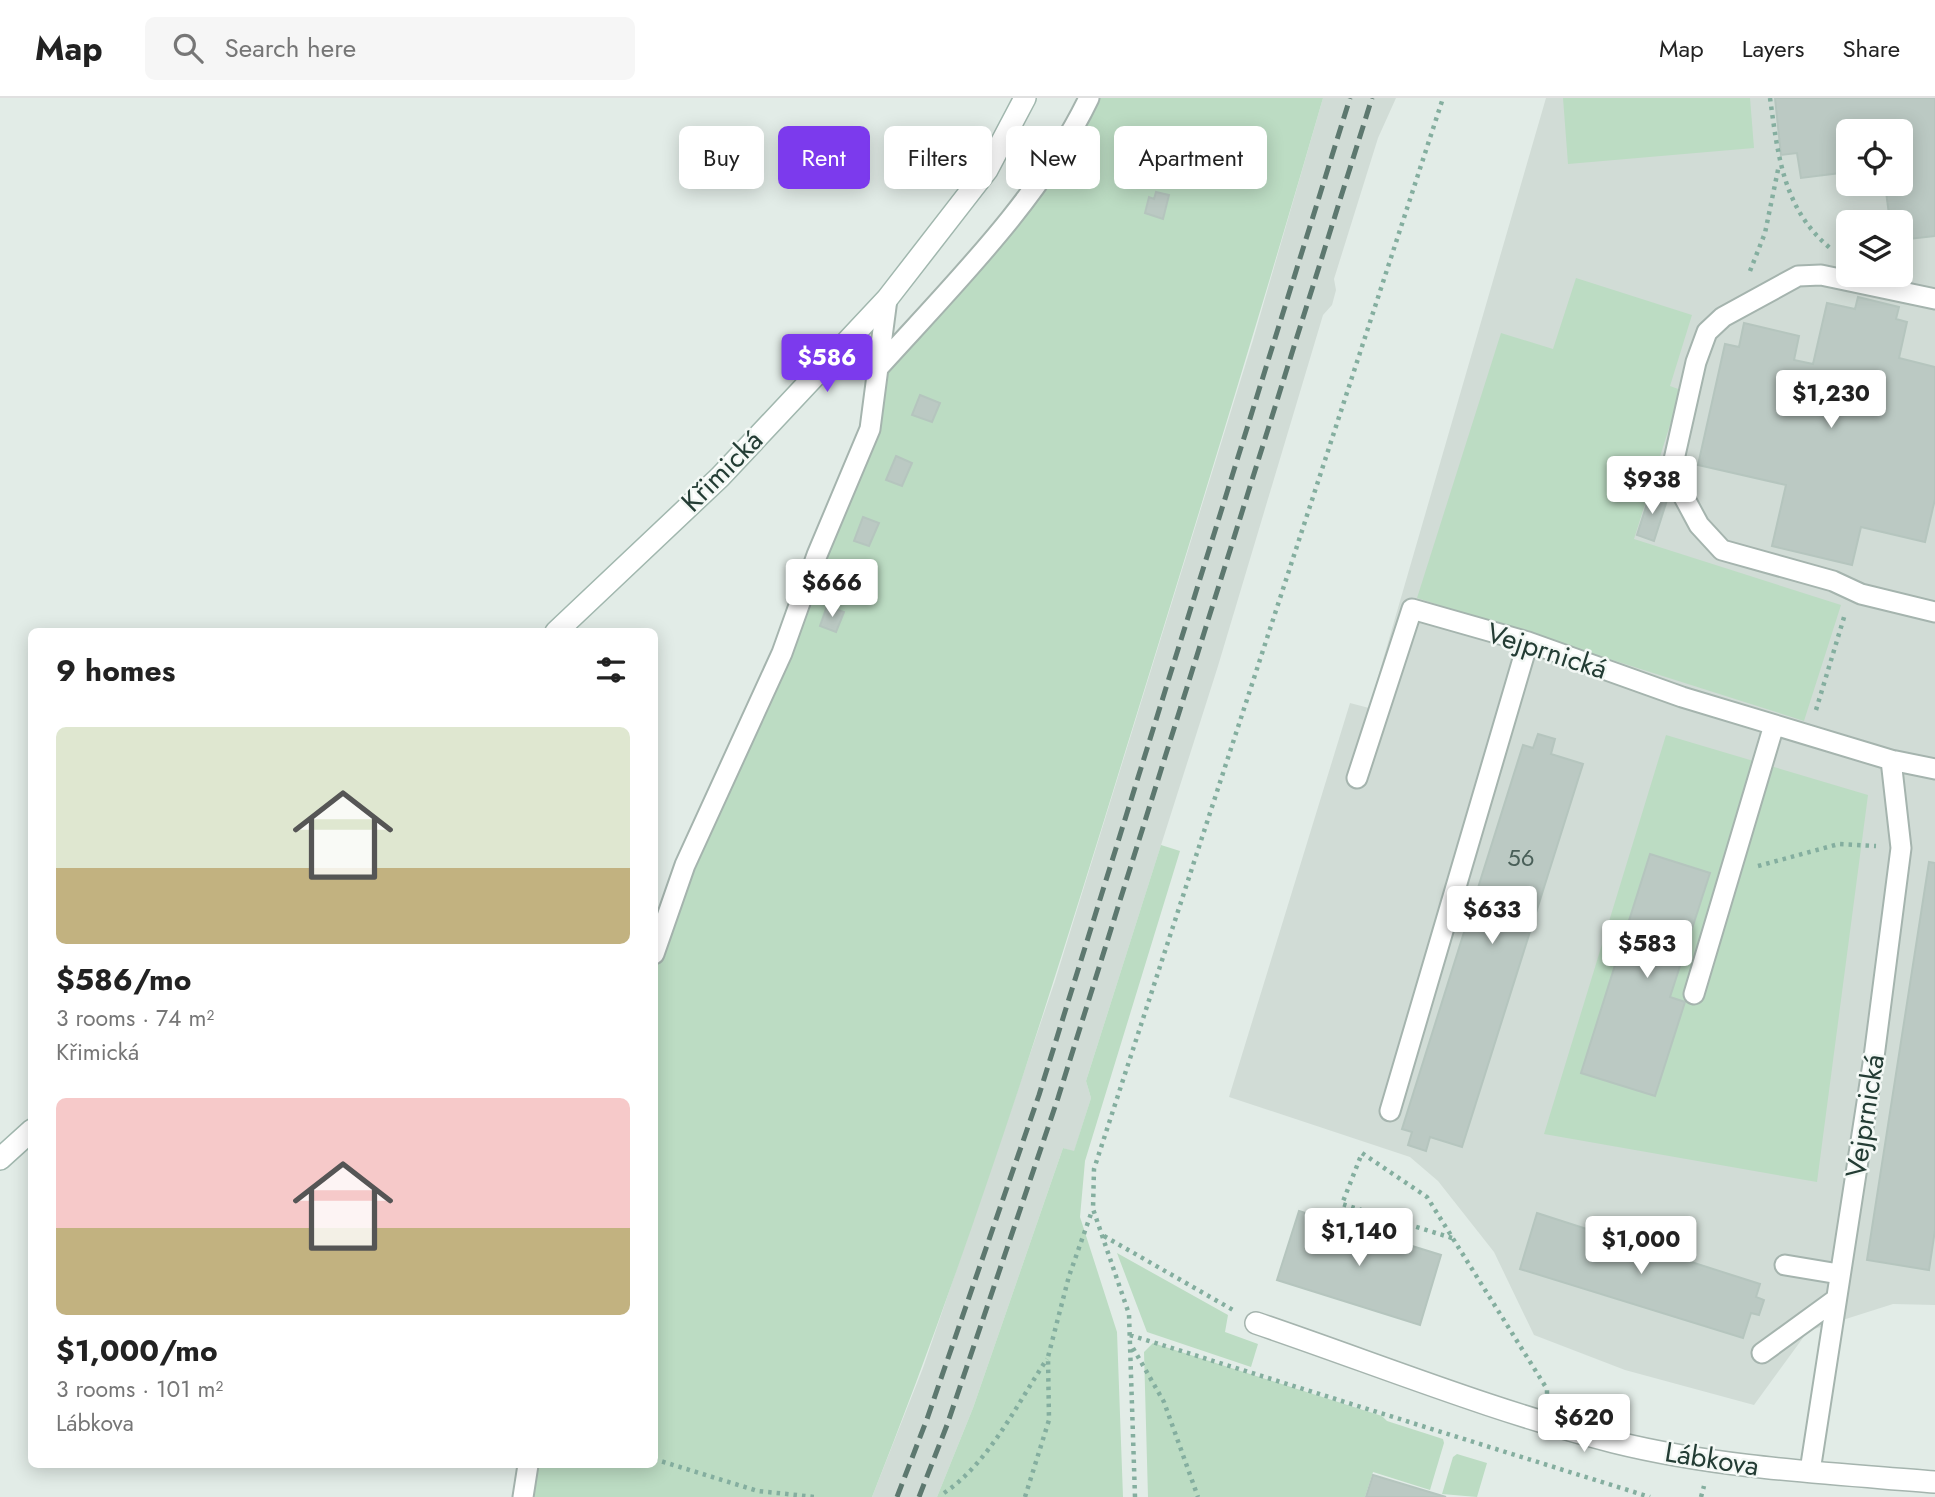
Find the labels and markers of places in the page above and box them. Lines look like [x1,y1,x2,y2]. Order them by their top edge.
pin: $586 [786,334,868,394]
pin: $1,230 [1774,370,1888,430]
pin: $938 [1611,456,1693,516]
pin: $666 [791,560,873,619]
pin: $633 [1451,886,1533,946]
pin: $583 [1606,920,1688,980]
pin: $1,140 [1302,1208,1416,1268]
pin: $1,000 [1584,1216,1698,1276]
pin: $620 [1543,1394,1625,1454]

